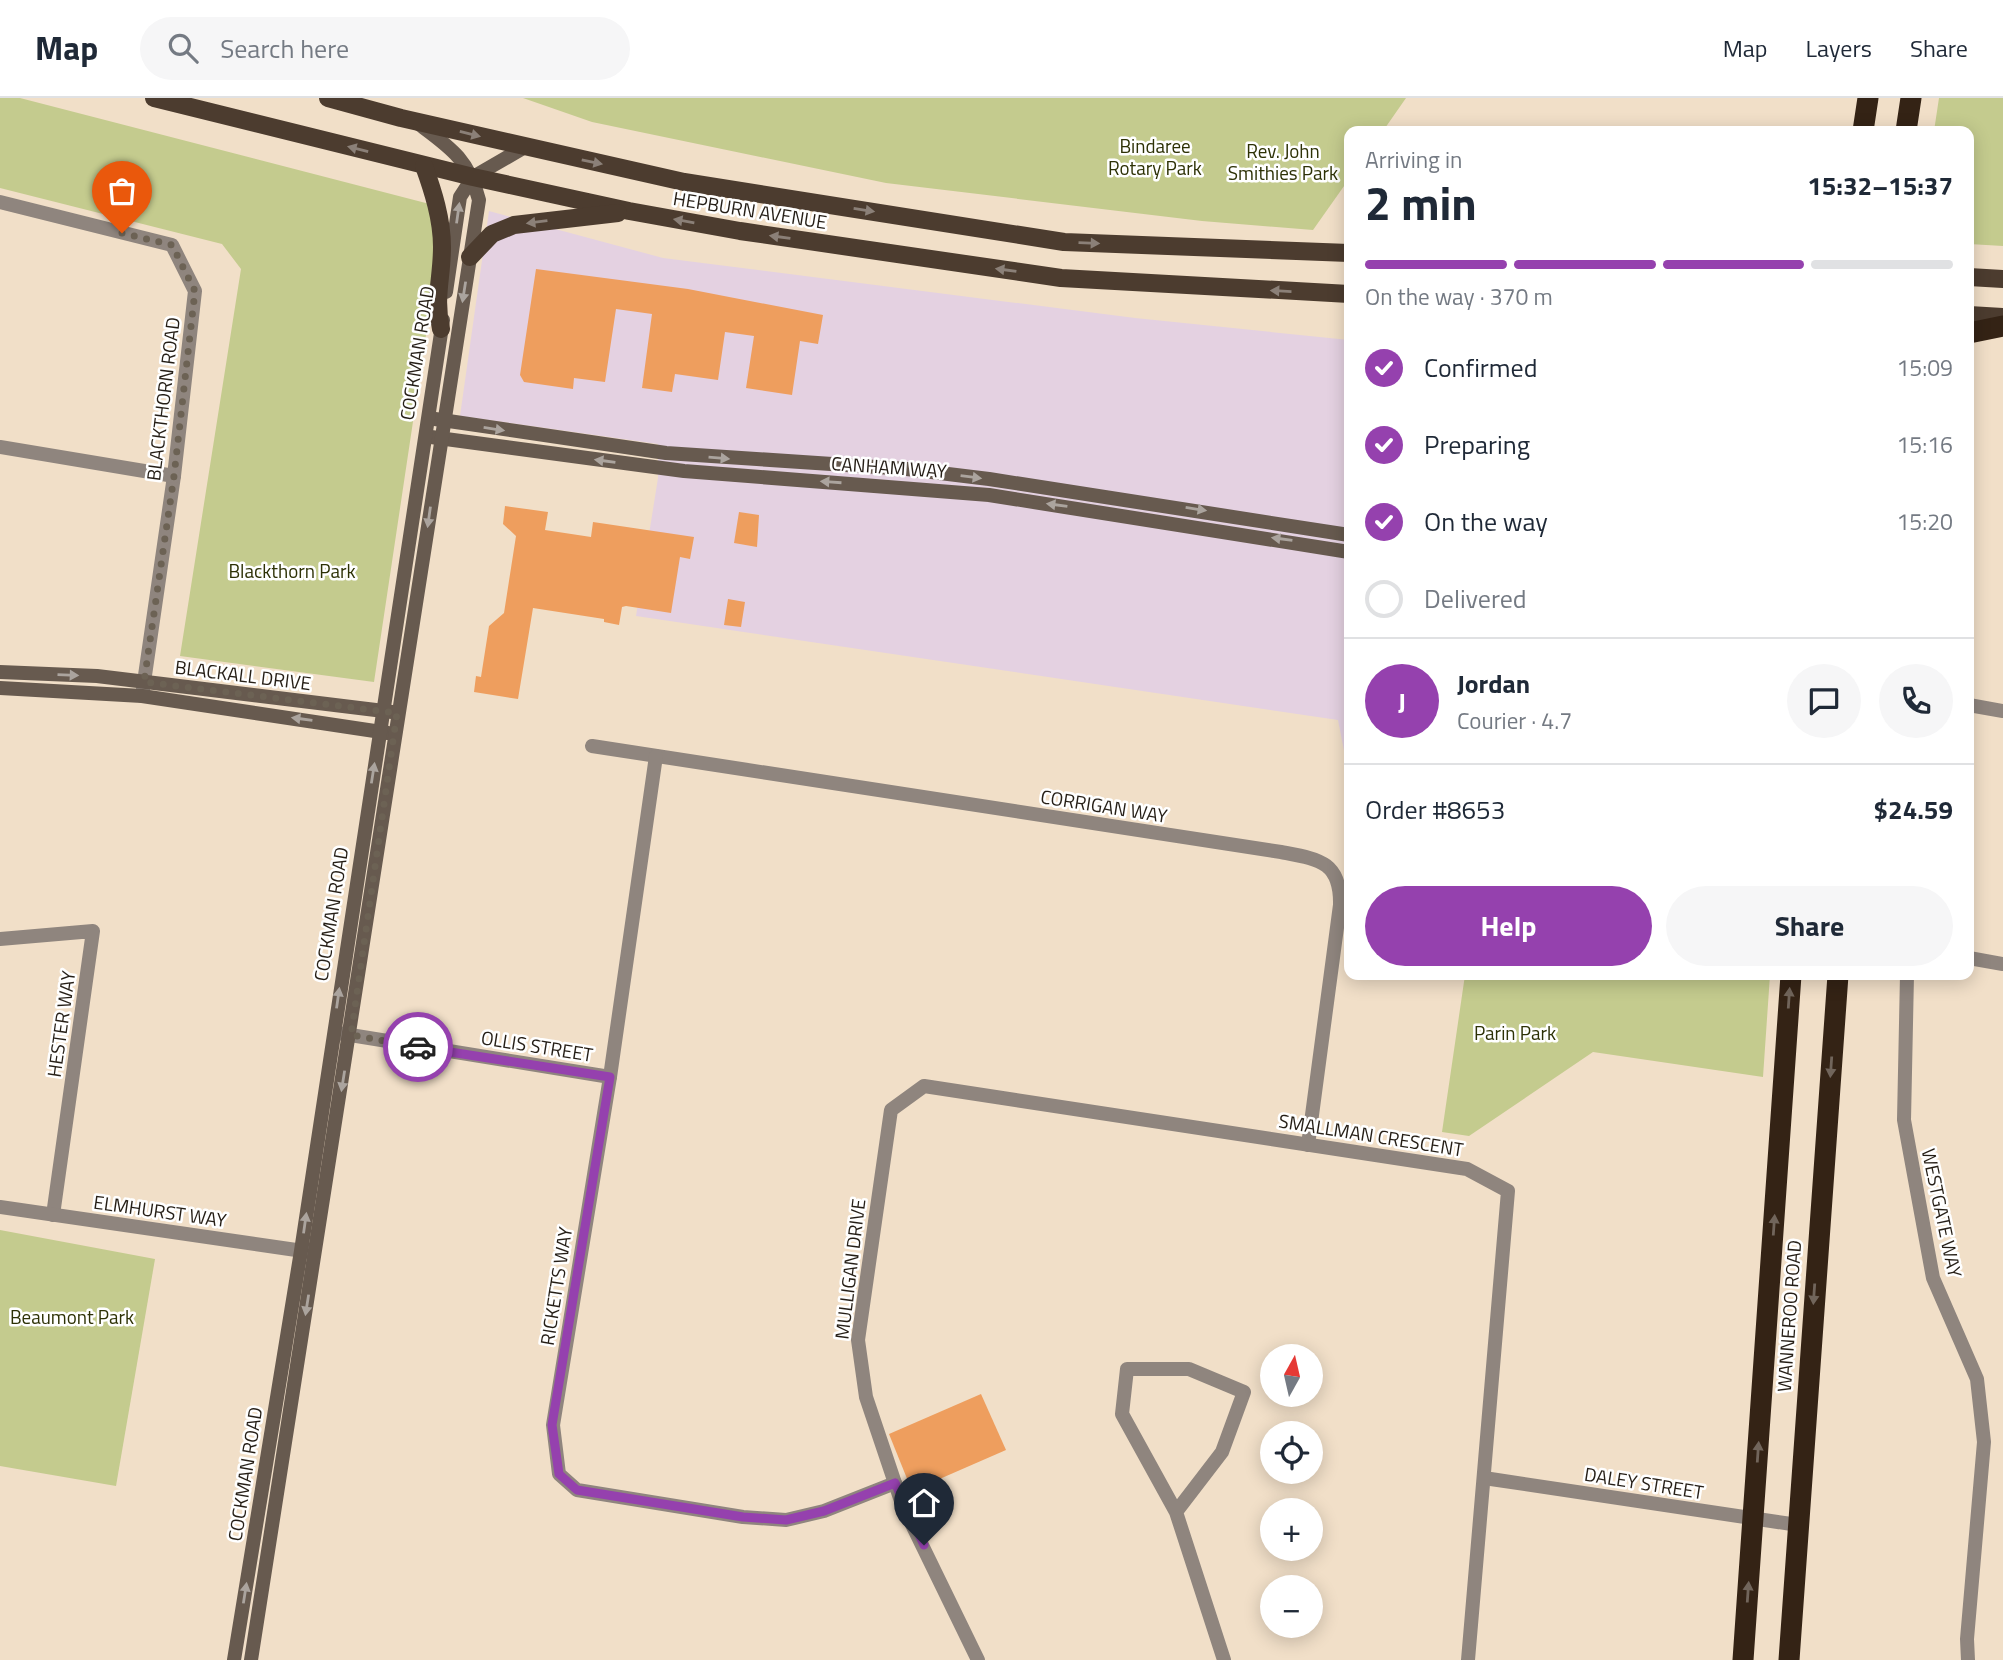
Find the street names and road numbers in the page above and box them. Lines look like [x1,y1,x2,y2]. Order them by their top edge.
street label: HEPBURN AVENUE [671,183,829,236]
street label: COCKMAN ROAD [392,284,441,422]
street label: BLACKTHORN ROAD [138,315,187,482]
street label: CANHAM WAY [830,448,949,485]
street label: BLACKALL DRIVE [173,652,313,697]
street label: CORRIGAN WAY [1039,781,1170,830]
street label: COCKMAN ROAD [306,845,355,983]
street label: HESTER WAY [39,968,82,1079]
street label: OLLIS STREET [479,1022,595,1069]
street label: SMALLMAN CRESCENT [1277,1106,1465,1163]
street label: WESTGATE WAY [1915,1146,1970,1281]
street label: ELMHURST WAY [92,1187,229,1234]
street label: MULLIGAN DRIVE [827,1197,873,1341]
street label: RICKETTS WAY [532,1224,579,1347]
street label: WANNEROO ROAD [1769,1239,1808,1393]
street label: COCKMAN ROAD [220,1405,269,1543]
street label: DALEY STREET [1582,1459,1706,1506]

